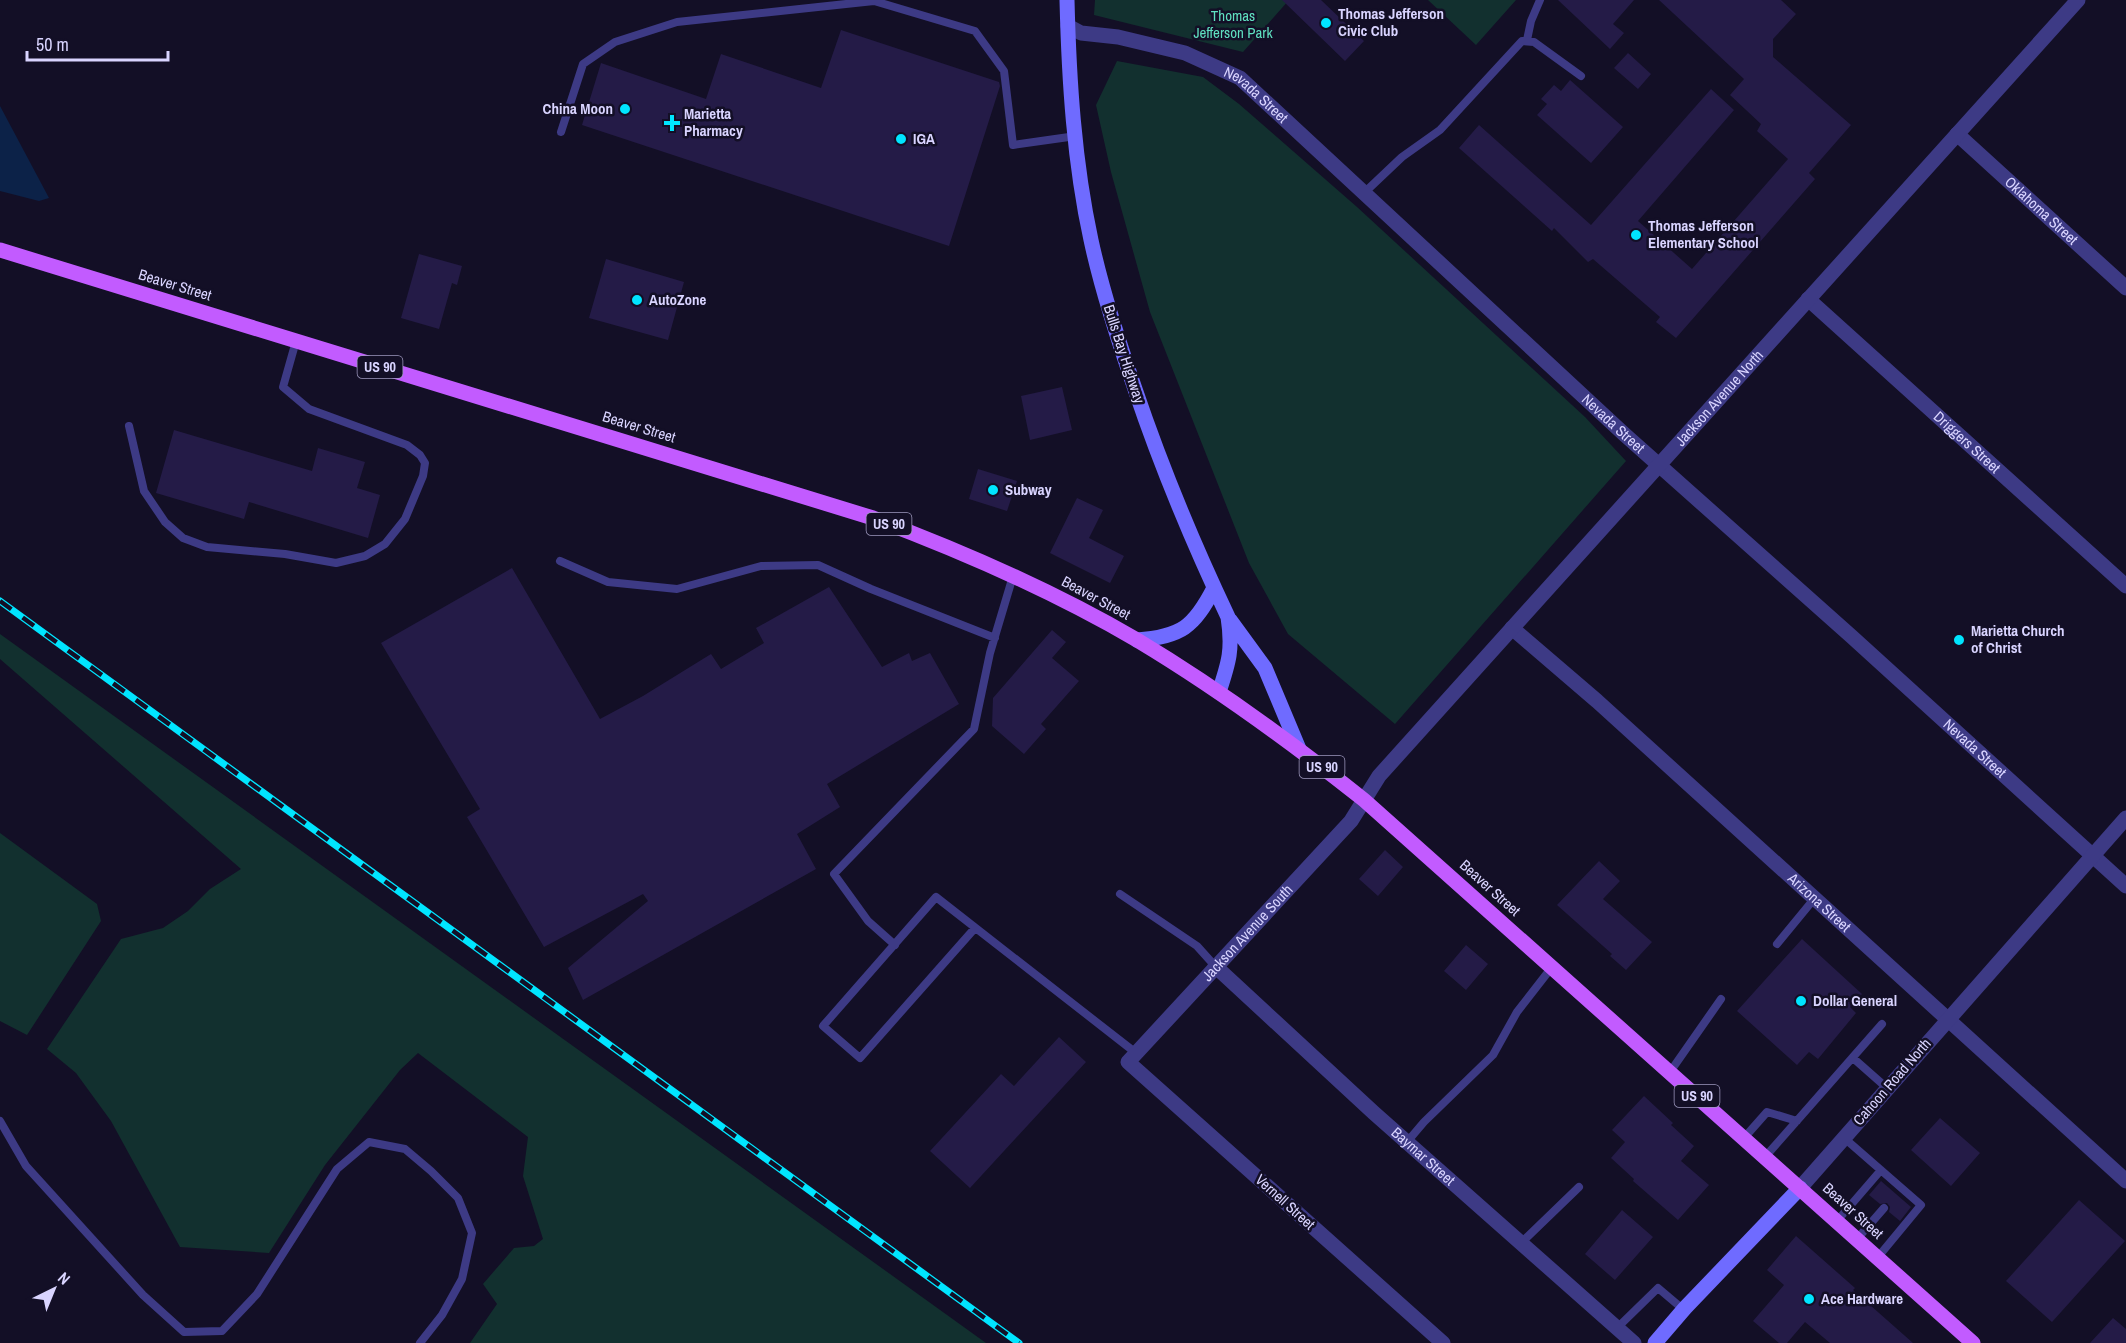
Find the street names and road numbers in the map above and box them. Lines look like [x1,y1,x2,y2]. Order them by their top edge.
street label: Nevada Street [1221,61,1293,128]
street label: Oklahoma Street [2000,172,2083,250]
street label: Beaver Street [136,263,215,306]
street label: Bulls Bay Highway [1099,302,1151,407]
street label: Jackson Avenue North [1670,345,1768,451]
road number: US 90 [358,356,403,378]
street label: Nevada Street [1577,389,1650,458]
street label: Beaver Street [600,405,679,448]
street label: Driggers Street [1929,406,2006,478]
road number: US 90 [866,513,912,535]
street label: Beaver Street [1058,571,1135,625]
street label: Nevada Street [1939,714,2012,783]
road number: US 90 [1300,756,1344,778]
street label: Beaver Street [1455,855,1526,921]
street label: Arizona Street [1783,867,1856,937]
street label: Jackson Avenue South [1197,880,1297,986]
street label: Cahoon Road North [1848,1033,1935,1130]
road number: US 90 [1674,1085,1720,1107]
street label: Baymar Street [1387,1122,1460,1190]
street label: Vernell Street [1251,1169,1320,1235]
street label: Beaver Street [1818,1178,1889,1244]

